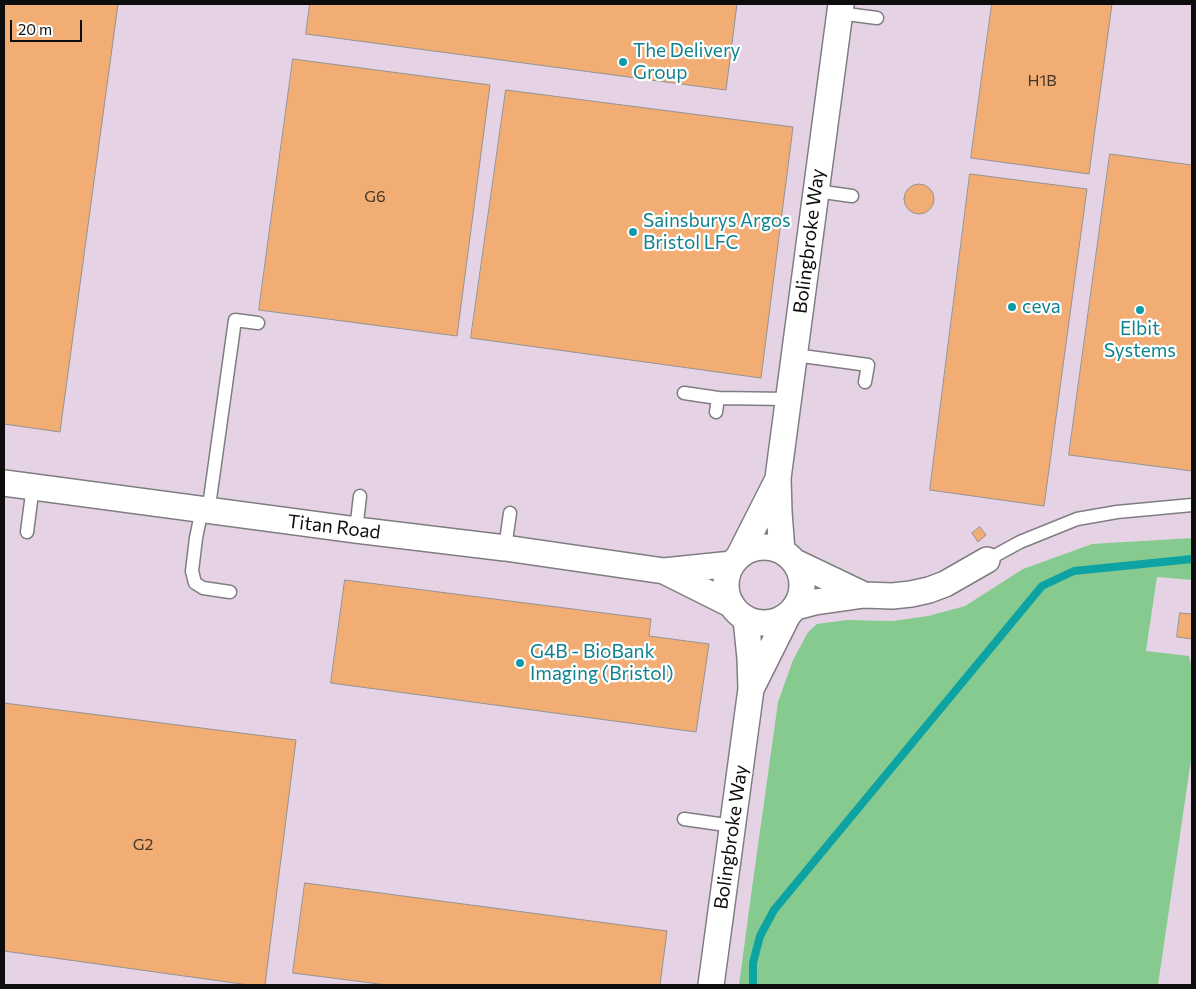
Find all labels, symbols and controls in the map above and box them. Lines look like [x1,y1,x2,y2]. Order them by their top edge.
scale bar [12,10,85,42]
text: 20 m [18,20,52,38]
place label: The Delivery Group [633,40,740,84]
marker: The Delivery Group [617,56,629,68]
house number: H1B [1027,71,1057,91]
street label: Bolingbroke Way [789,167,829,315]
house number: G6 [364,187,386,207]
place label: Sainsburys Argos Bristol LFC [643,210,791,254]
marker: Sainsburys Argos Bristol LFC [627,226,639,238]
place label: ceva [1022,296,1061,318]
marker: ceva [1006,301,1018,313]
marker: Elbit Systems [1134,304,1146,316]
place label: Elbit Systems [1104,318,1176,362]
street label: Titan Road [286,510,382,544]
place label: G4B - BioBank Imaging (Bristol) [530,641,674,685]
marker: G4B - BioBank Imaging (Bristol) [514,657,526,669]
street label: Bolingbroke Way [710,763,752,911]
house number: G2 [133,835,153,855]

